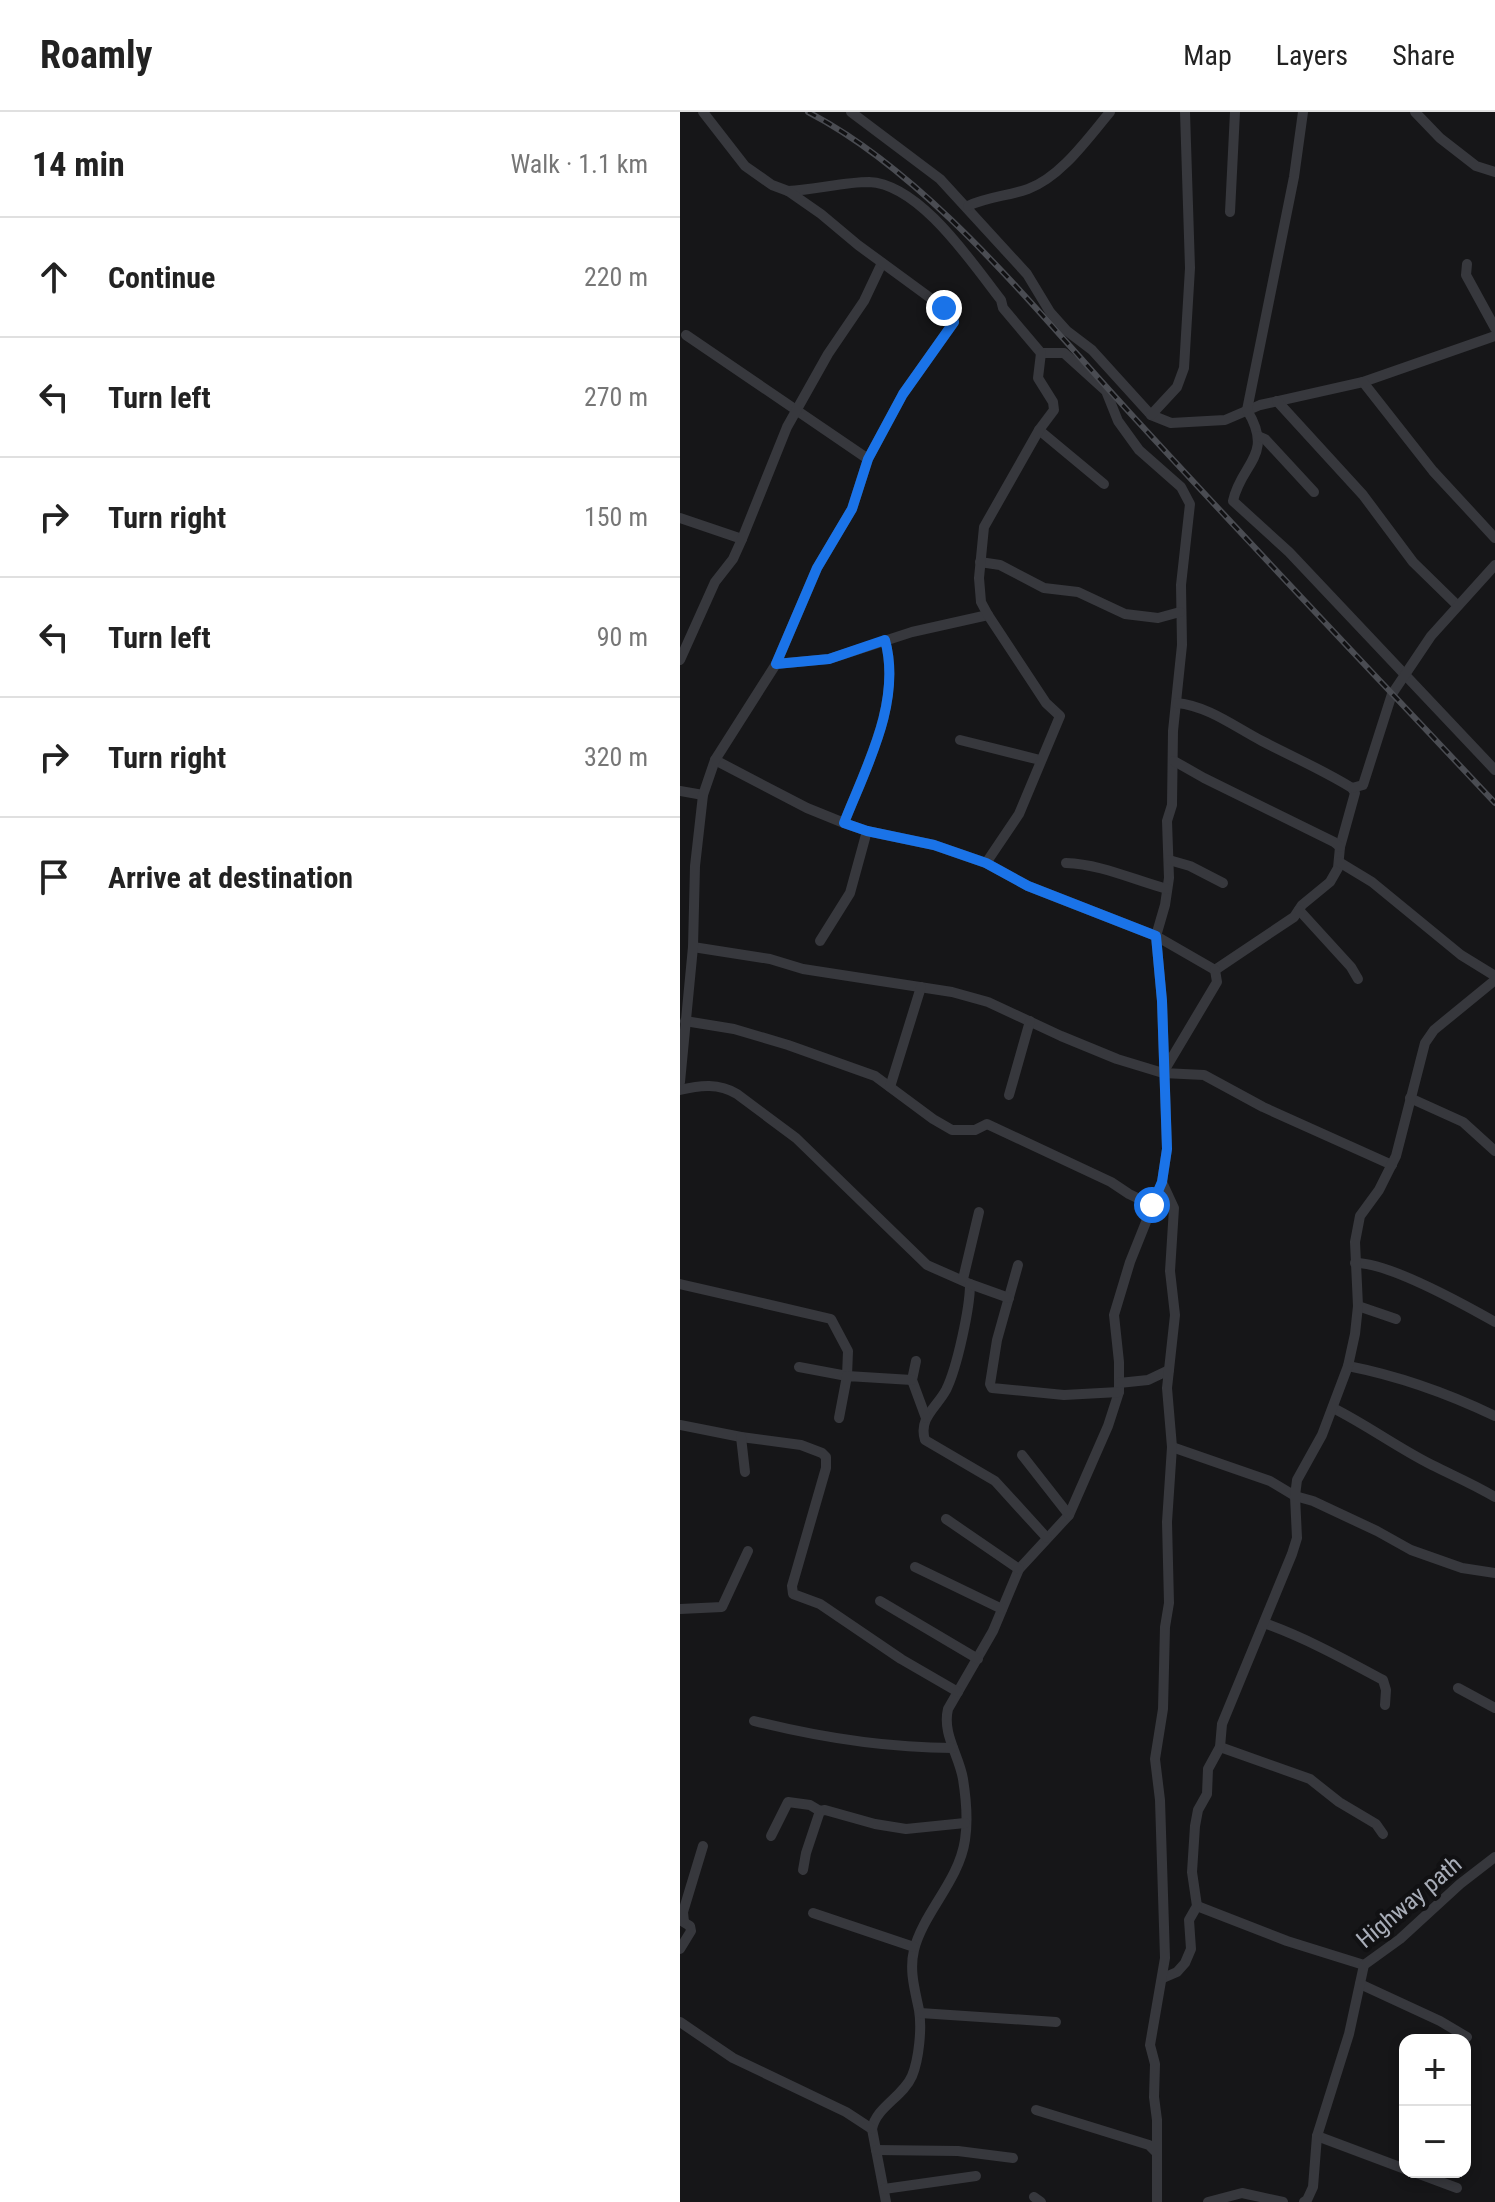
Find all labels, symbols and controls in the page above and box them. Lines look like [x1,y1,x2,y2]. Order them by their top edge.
text: Roamly [40,33,153,77]
text: Map [1183,39,1232,72]
text: Layers [1276,39,1348,72]
text: Share [1392,39,1455,72]
text: 14 min [32,144,125,184]
text: Walk · 1.1 km [510,149,648,179]
icon: ahead [32,255,76,299]
text: Continue [108,260,215,295]
text: 220 m [584,262,648,292]
route end [926,290,962,326]
icon: left [32,375,76,419]
text: Turn left [108,380,211,415]
text: 270 m [584,382,648,412]
icon: right [32,495,76,539]
text: Turn right [108,500,226,535]
text: 150 m [584,502,648,532]
icon: left [32,615,76,659]
text: Turn left [108,620,211,655]
text: 90 m [597,622,648,652]
icon: right [32,735,76,779]
text: Turn right [108,740,226,775]
text: 320 m [584,742,648,772]
icon: arrive [32,855,76,899]
text: Arrive at destination [108,860,353,895]
route start [1134,1187,1170,1223]
street label: Highway path [1351,1850,1467,1954]
map controls [1399,2034,1471,2178]
button: + [1399,2034,1471,2106]
button: − [1399,2106,1471,2178]

